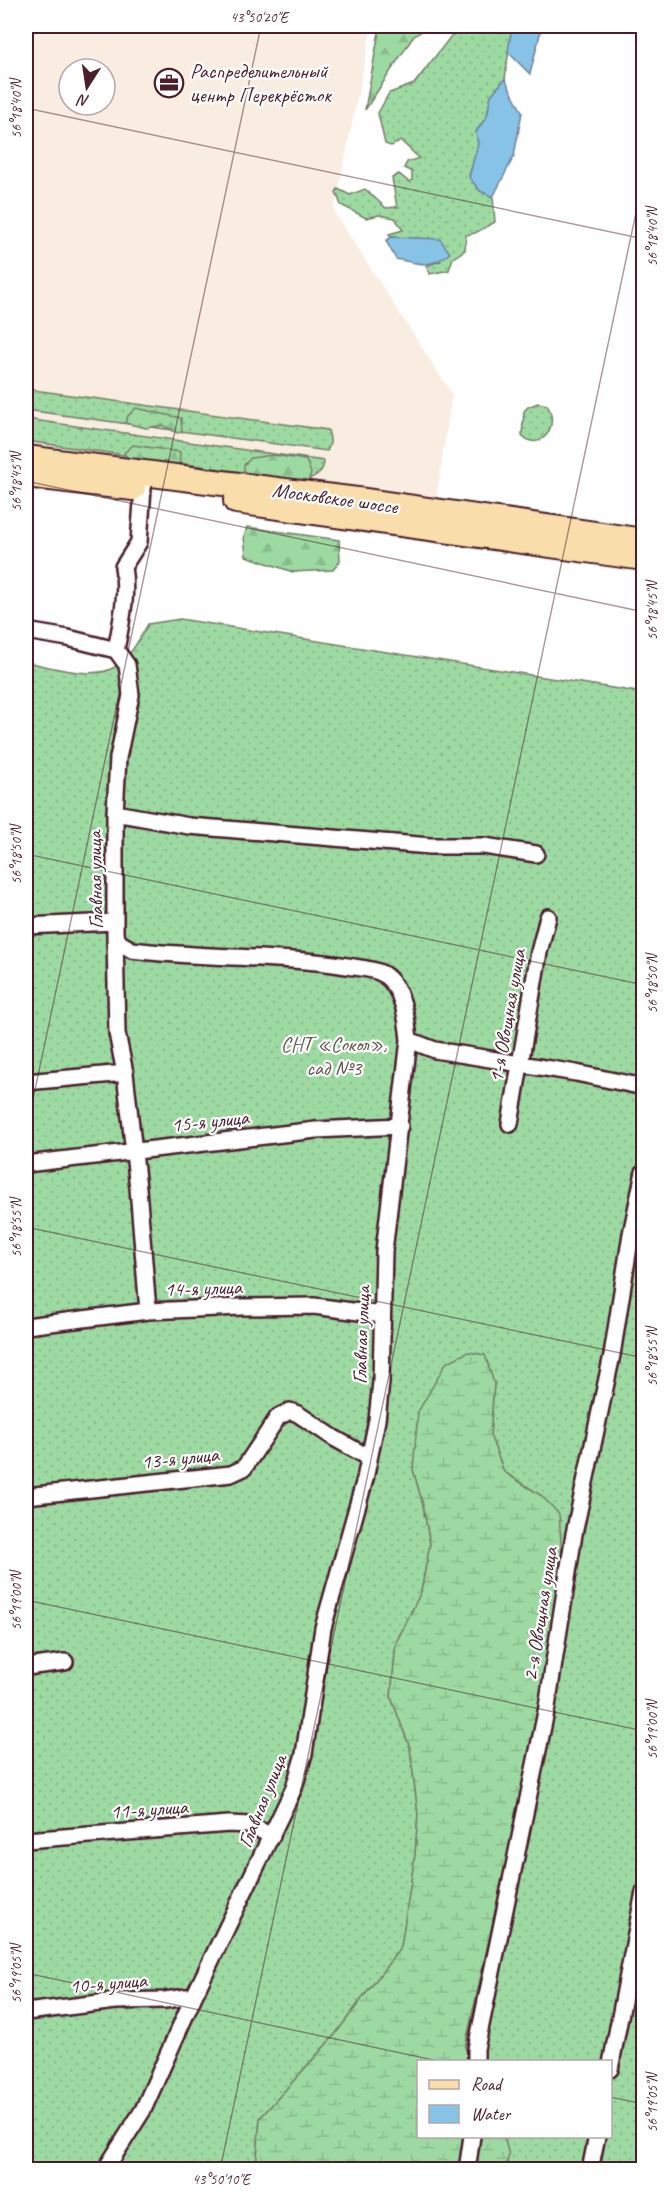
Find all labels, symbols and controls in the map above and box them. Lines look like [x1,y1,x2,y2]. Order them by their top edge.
text: 43°50'20"E [230,8,290,27]
north arrow [57,57,117,117]
place label: Распределительный центр Перекрёсток [190,58,332,108]
office icon: Распределительный центр Перекрёсток [153,67,185,99]
text: 56°18'40"N [7,76,26,139]
text: N [74,89,91,112]
text: 56°18'40"N [643,204,662,267]
text: 56°18'45"N [7,449,26,512]
street label: Московское шоссе [271,476,401,520]
text: 56°18'45"N [643,578,662,641]
text: 56°18'50"N [7,822,26,885]
street label: Главная улица [81,828,109,929]
street label: 1-я Овощная улица [482,946,532,1085]
text: 56°18'50"N [643,951,662,1014]
park label: СНТ «Сокол», сад №3 [281,1031,387,1081]
street label: 15-я улица [170,1104,252,1138]
text: 56°18'55"N [7,1195,26,1258]
street label: 14-я улица [164,1274,244,1302]
street label: Главная улица [346,1283,376,1384]
text: 56°18'55"N [643,1324,662,1387]
street label: 13-я улица [140,1441,222,1475]
street label: 2-я Овощная улица [517,1544,564,1683]
text: 56°19'00"N [7,1568,26,1631]
text: 56°19'00"N [643,1697,662,1760]
street label: Главная улица [232,1748,293,1851]
street label: 11-я улица [109,1793,190,1825]
text: 56°19'05"N [7,1941,26,2004]
street label: 10-я улица [68,1967,150,1999]
legend [417,2060,612,2138]
text: 56°19'05"N [643,2070,662,2133]
text: Road [471,2073,504,2095]
text: Water [471,2103,512,2125]
text: 43°50'10"E [192,2170,252,2189]

